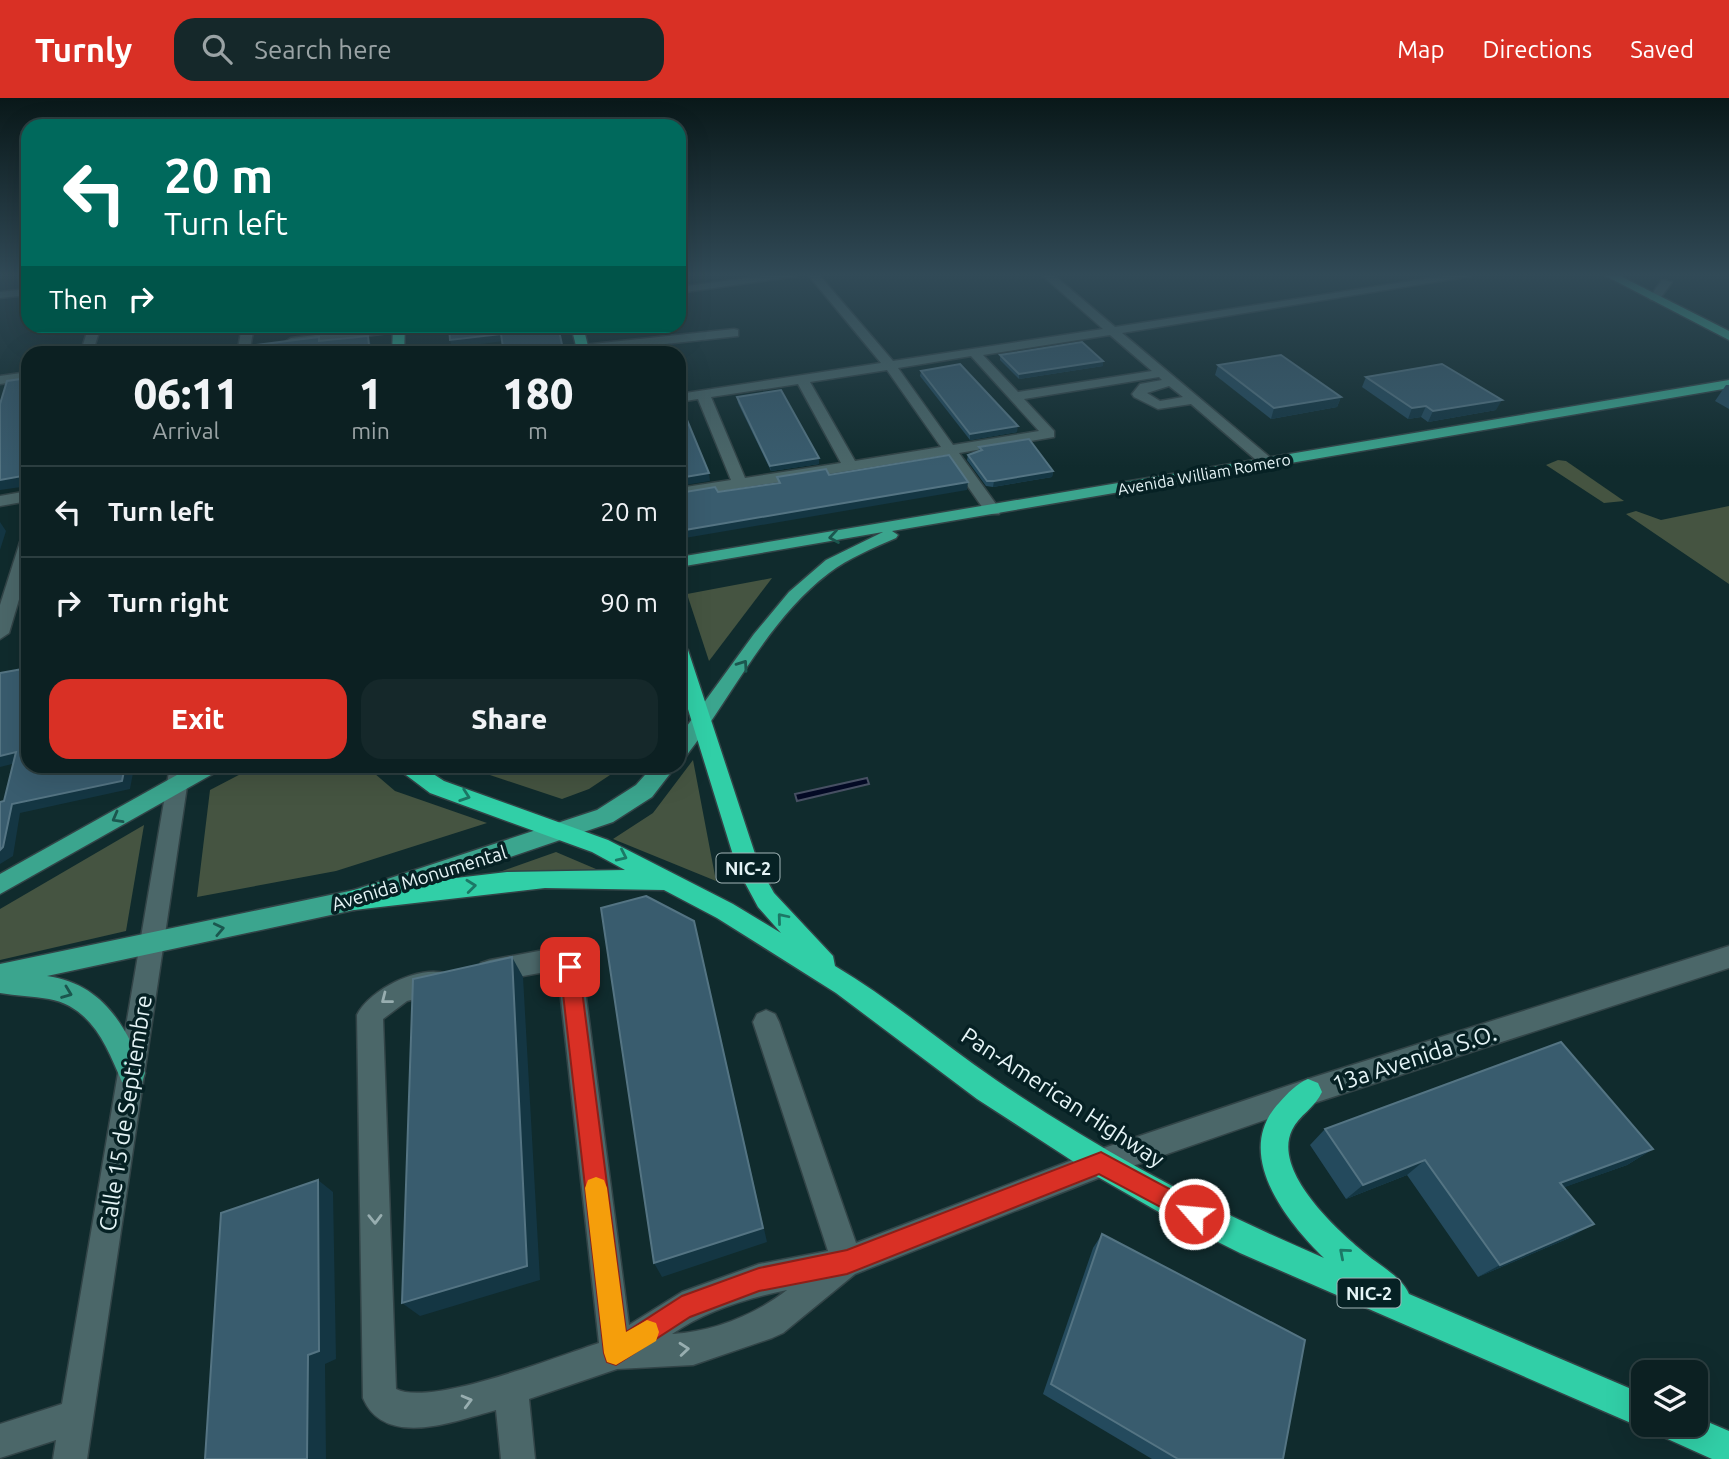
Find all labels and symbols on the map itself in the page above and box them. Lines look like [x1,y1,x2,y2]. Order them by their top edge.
street label: Avenida William Romero [1116,450,1292,498]
one-way arrow [828,529,840,544]
one-way arrow [735,660,747,673]
one-way arrow [459,788,471,802]
one-way arrow [112,810,125,823]
street label: Avenida Monumental [329,841,509,915]
one-way arrow [615,848,627,862]
road number: NIC-2 [716,854,780,882]
one-way arrow [466,879,477,894]
one-way arrow [777,913,790,925]
one-way arrow [213,923,225,938]
pin [540,937,600,997]
one-way arrow [60,984,72,998]
one-way arrow [381,991,393,1003]
street label: Calle 15 de Septiembre [94,993,156,1233]
street label: 13a Avenida S.O. [1329,1020,1499,1096]
street label: Pan-American Highway [957,1022,1169,1172]
position arrow [1157,1177,1231,1251]
one-way arrow [367,1215,383,1225]
one-way arrow [1339,1249,1352,1261]
road number: NIC-2 [1338,1278,1400,1308]
one-way arrow [679,1342,690,1357]
one-way arrow [461,1395,473,1409]

